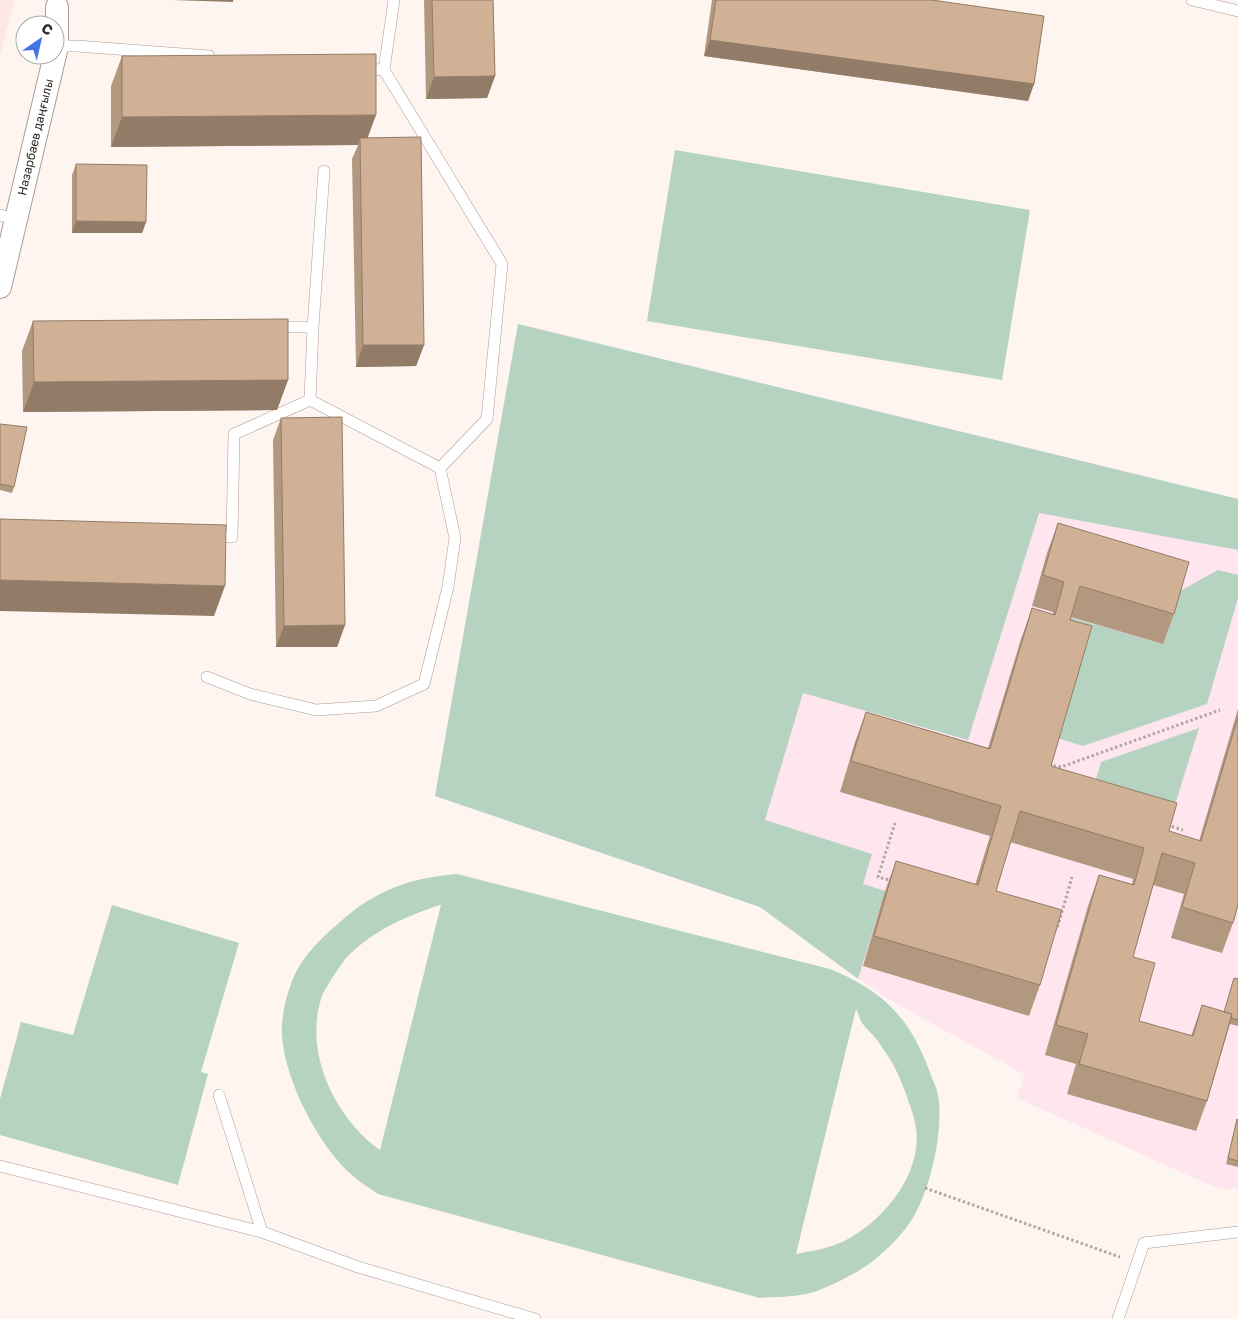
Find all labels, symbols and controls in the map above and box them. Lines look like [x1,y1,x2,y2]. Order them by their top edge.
north arrow [15,15,65,65]
text: С [39,19,56,39]
street label: Назарбаев даңғылы [14,77,56,197]

